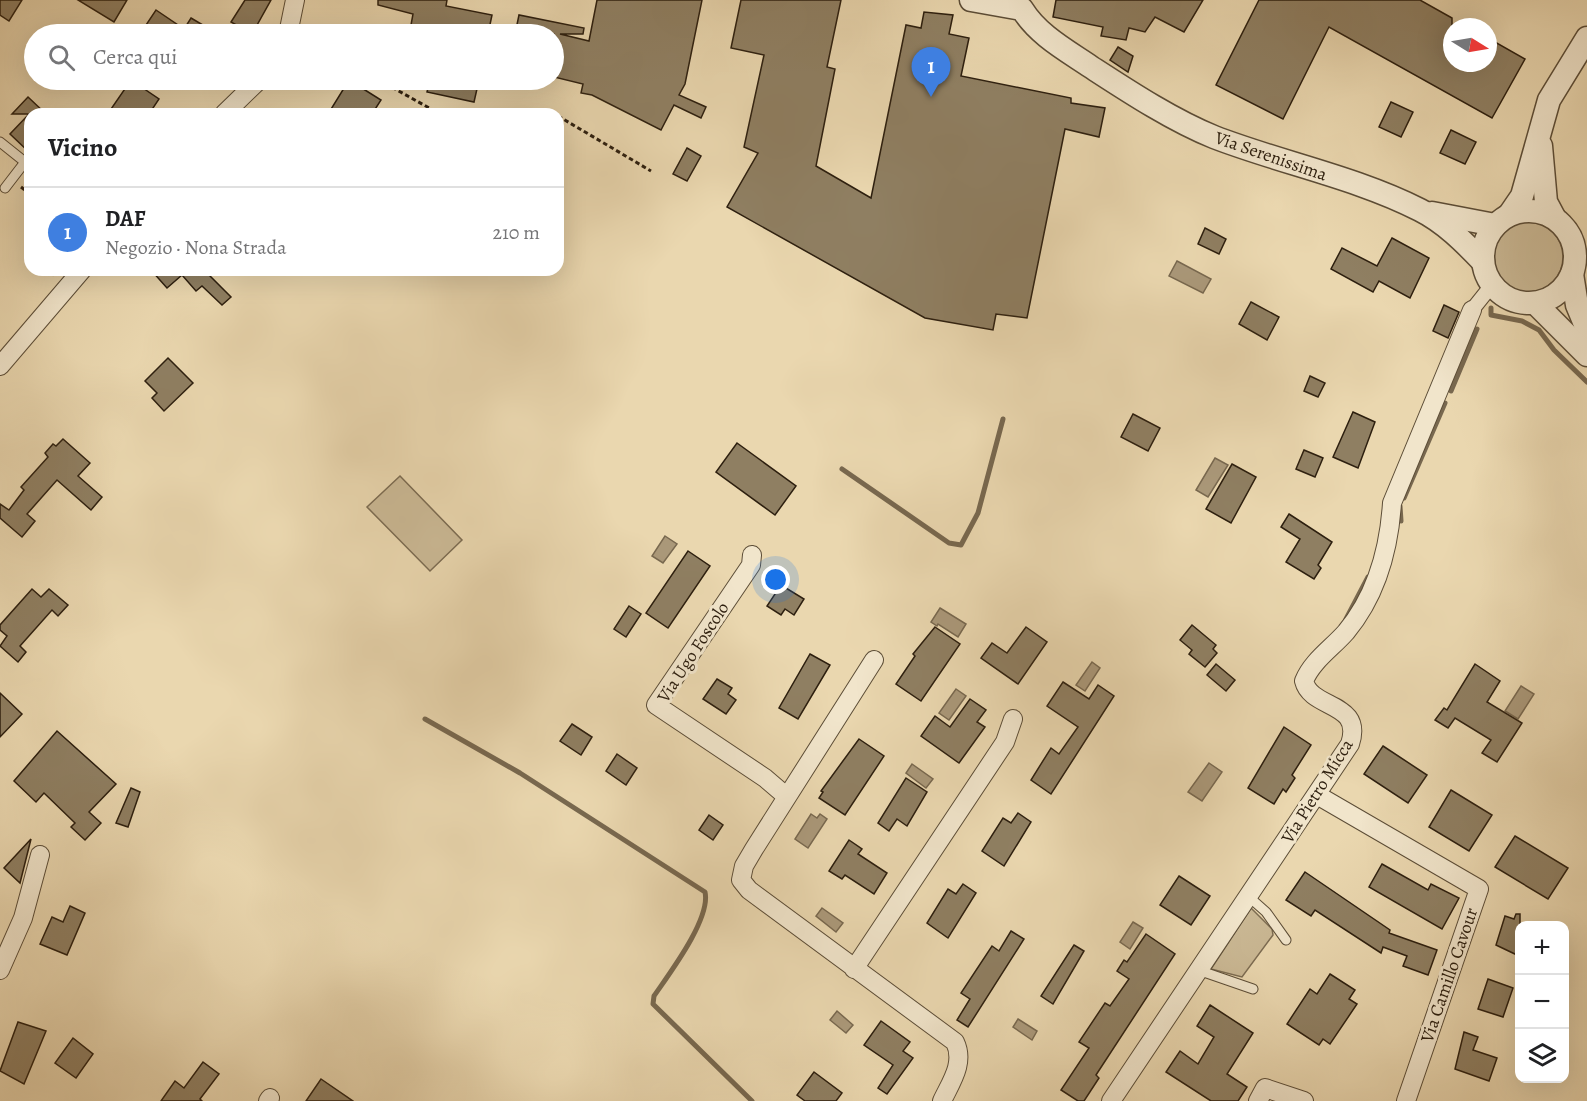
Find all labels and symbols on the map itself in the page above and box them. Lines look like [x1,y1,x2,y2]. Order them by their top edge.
north arrow [1443,18,1497,72]
pin: 1 [912,48,950,97]
street label: Via Serenissima [1211,125,1331,187]
your location [761,565,790,594]
street label: Via Ugo Foscolo [651,597,735,708]
street label: Via Pietro Micca [1275,734,1359,849]
street label: Via Camillo Cavour [1414,904,1483,1046]

